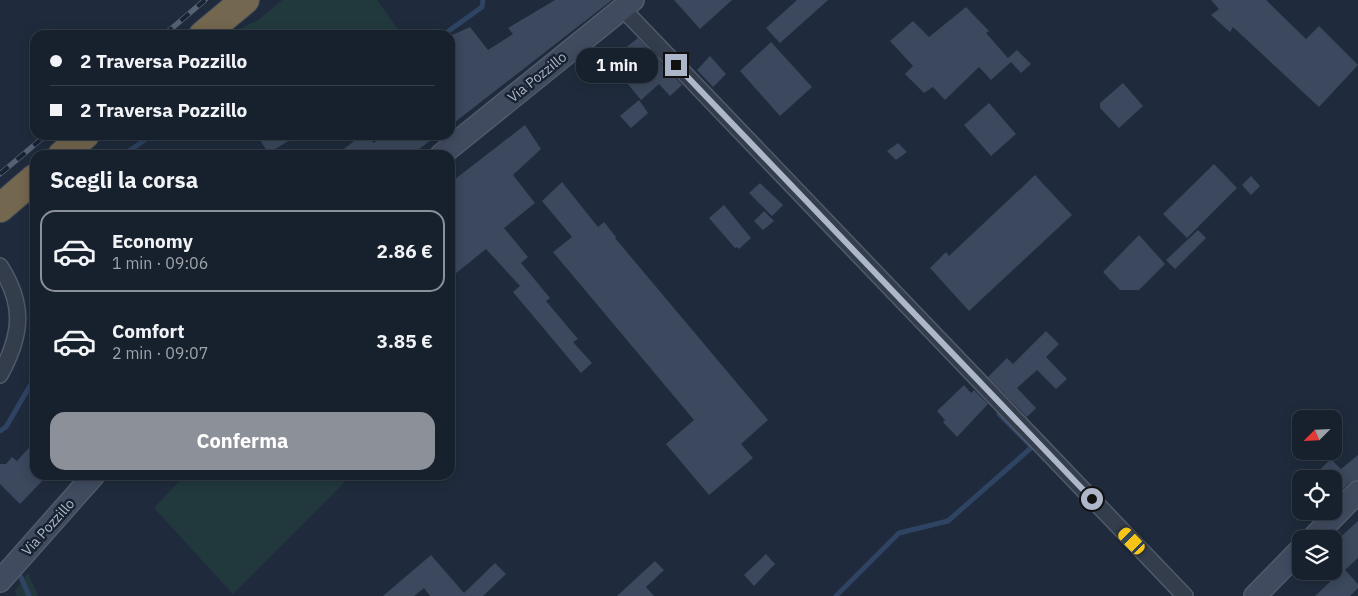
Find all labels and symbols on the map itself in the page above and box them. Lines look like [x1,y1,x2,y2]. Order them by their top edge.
street label: Via Pozzillo [504,48,570,106]
callout: 1 min [576,48,658,82]
route end [665,54,687,76]
north arrow [1292,410,1342,460]
route start [1081,488,1103,510]
street label: Via Pozzillo [18,495,78,559]
car [1116,525,1147,557]

